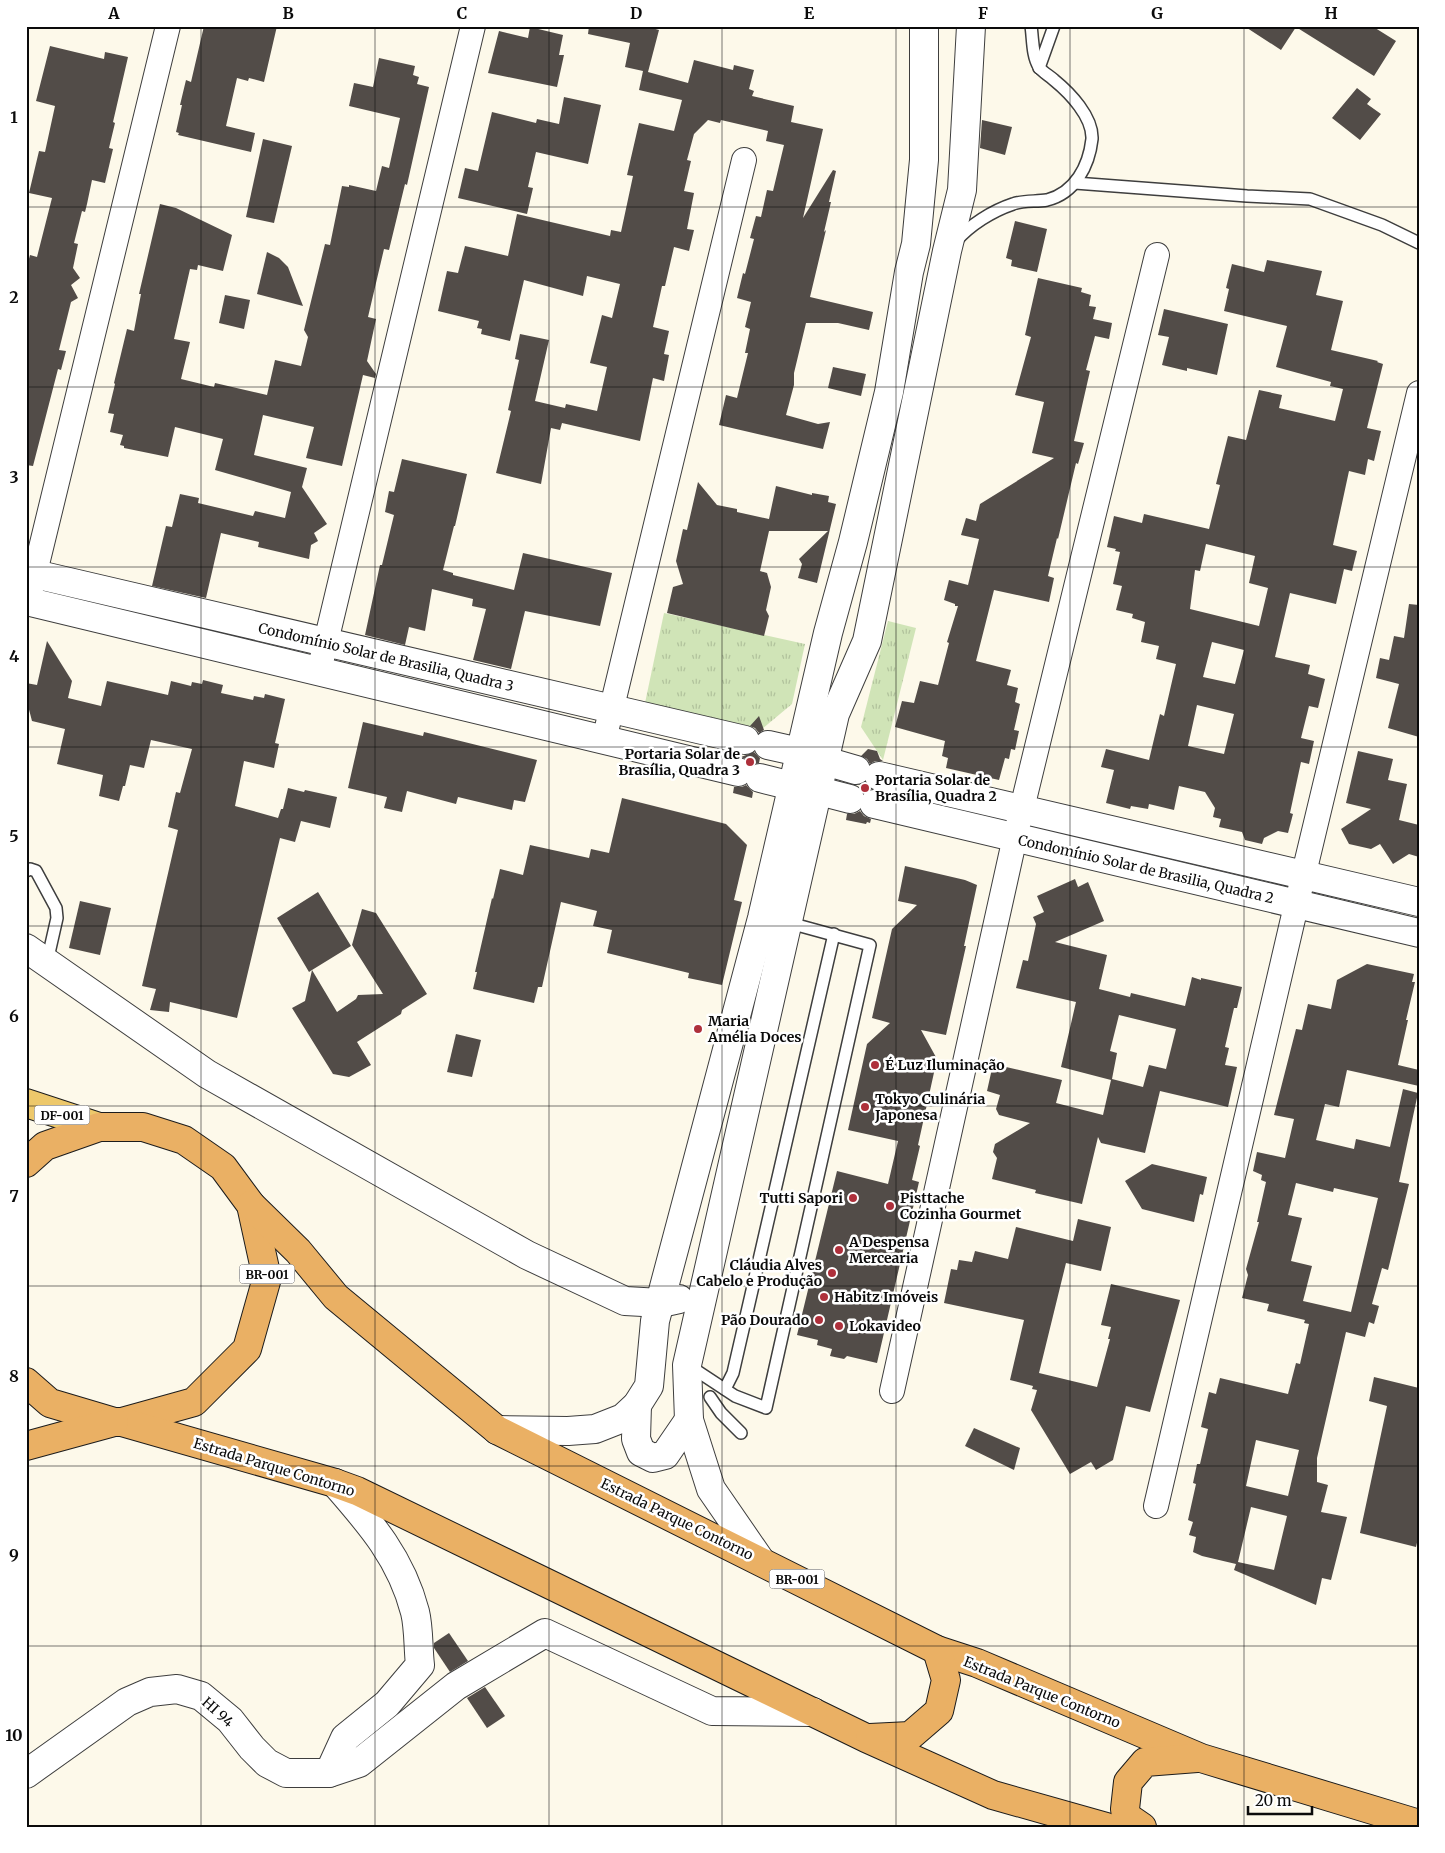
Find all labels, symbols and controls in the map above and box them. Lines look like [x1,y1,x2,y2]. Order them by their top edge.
text: A [107,3,120,23]
text: B [282,3,294,23]
text: C [457,3,467,23]
text: D [630,3,642,23]
text: E [804,3,815,23]
text: F [978,3,988,23]
text: G [1151,3,1163,23]
text: H [1324,3,1338,23]
text: 1 [10,107,18,127]
text: 2 [9,287,19,307]
text: 3 [9,467,19,487]
street label: Condomínio Solar de Brasilia, Quadra 3 [257,619,515,695]
text: 4 [9,646,19,666]
place label: Portaria Solar de Brasília, Quadra 3 [619,745,740,779]
marker: Portaria Solar de Brasília, Quadra 3 [744,756,756,768]
place label: Portaria Solar de Brasília, Quadra 2 [875,771,997,805]
marker: Portaria Solar de Brasília, Quadra 2 [859,782,871,794]
text: 5 [9,826,19,846]
street label: Condomínio Solar de Brasilia, Quadra 2 [1016,831,1276,907]
text: 6 [9,1006,19,1026]
place label: Maria Amélia Doces [707,1012,802,1046]
marker: Maria Amélia Doces [692,1023,704,1035]
place label: É Luz Iluminação [885,1056,1005,1074]
marker: É Luz Iluminação [869,1059,881,1071]
place label: Tokyo Culinária Japonesa [874,1090,986,1124]
marker: Tokyo Culinária Japonesa [859,1101,871,1113]
road number: DF-001 [34,1106,90,1124]
text: 7 [9,1186,19,1206]
place label: Tutti Sapori [760,1189,843,1207]
place label: Pisttache Cozinha Gourmet [900,1189,1022,1223]
marker: Tutti Sapori [847,1192,859,1204]
marker: Pisttache Cozinha Gourmet [884,1200,896,1212]
place label: A Despensa Mercearia [848,1233,929,1267]
marker: A Despensa Mercearia [833,1244,845,1256]
place label: Cláudia Alves Cabelo e Produção [697,1256,822,1290]
road number: BR-001 [240,1264,294,1284]
marker: Cláudia Alves Cabelo e Produção [826,1267,838,1279]
place label: Habitz Imóveis [834,1288,938,1306]
marker: Habitz Imóveis [818,1291,830,1303]
place label: Pão Dourado [721,1311,809,1329]
marker: Pão Dourado [813,1314,825,1326]
place label: Lokavideo [849,1317,921,1335]
marker: Lokavideo [833,1320,845,1332]
text: 8 [9,1366,19,1386]
street label: Estrada Parque Contorno [191,1434,357,1500]
street label: Estrada Parque Contorno [598,1474,756,1564]
text: 9 [9,1545,19,1565]
road number: BR-001 [770,1570,824,1588]
street label: Estrada Parque Contorno [961,1652,1123,1732]
street label: HI 94 [198,1693,238,1731]
text: 10 [5,1725,23,1745]
scale bar [1248,1783,1311,1815]
text: 20 m [1255,1791,1292,1810]

